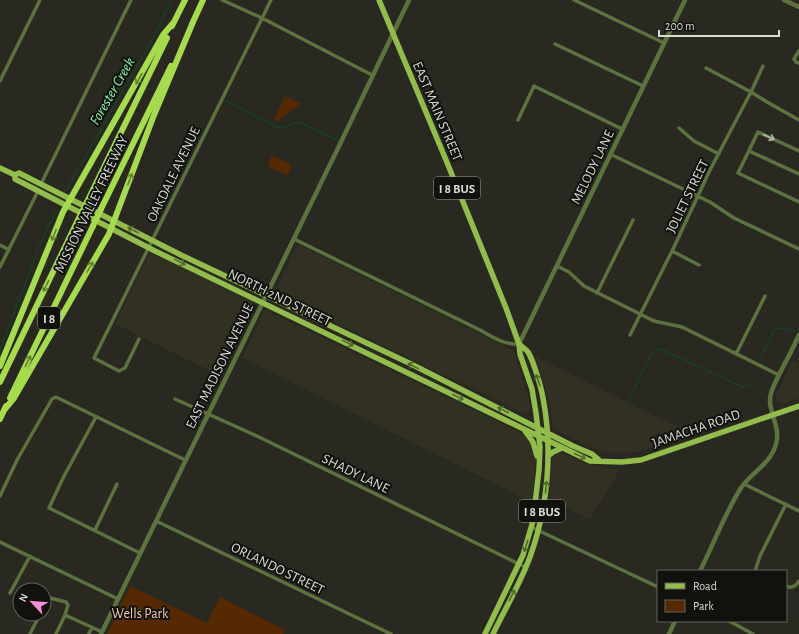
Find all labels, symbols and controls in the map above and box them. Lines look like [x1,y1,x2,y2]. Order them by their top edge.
scale bar [659,12,779,38]
text: 200 m [665,20,695,32]
water label: Forester Creek [87,55,138,127]
street label: EAST MAIN STREET [410,60,464,163]
one-way arrow [135,73,142,85]
street label: OAKDALE AVENUE [145,125,203,224]
street label: MELODY LANE [569,128,617,207]
street label: MISSION VALLEY FREEWAY [53,133,131,275]
one-way arrow [763,134,775,141]
street label: JOLIET STREET [664,157,712,235]
one-way arrow [126,174,134,186]
road number: I 8 BUS [434,177,480,199]
one-way arrow [128,226,140,233]
one-way arrow [50,228,58,240]
one-way arrow [174,259,186,266]
one-way arrow [87,261,95,273]
street label: NORTH 2ND STREET [226,267,333,329]
one-way arrow [42,280,49,292]
street label: EAST MADISON AVENUE [184,301,256,431]
road number: I 8 [38,307,60,329]
one-way arrow [342,340,354,347]
one-way arrow [25,356,32,368]
one-way arrow [408,361,420,369]
one-way arrow [534,375,542,387]
one-way arrow [451,394,463,401]
one-way arrow [497,406,509,413]
street label: JAMACHA ROAD [651,407,742,451]
street label: SHADY LANE [320,452,392,496]
one-way arrow [574,453,586,460]
one-way arrow [542,481,549,494]
road number: I 8 BUS [519,500,565,522]
one-way arrow [522,539,529,552]
street label: ORLANDO STREET [229,540,326,598]
legend [657,570,787,622]
text: Road [693,580,717,592]
north arrow [12,582,52,622]
one-way arrow [509,589,516,601]
text: N [17,592,30,604]
text: Park [693,600,714,612]
park label: Wells Park [112,607,169,621]

